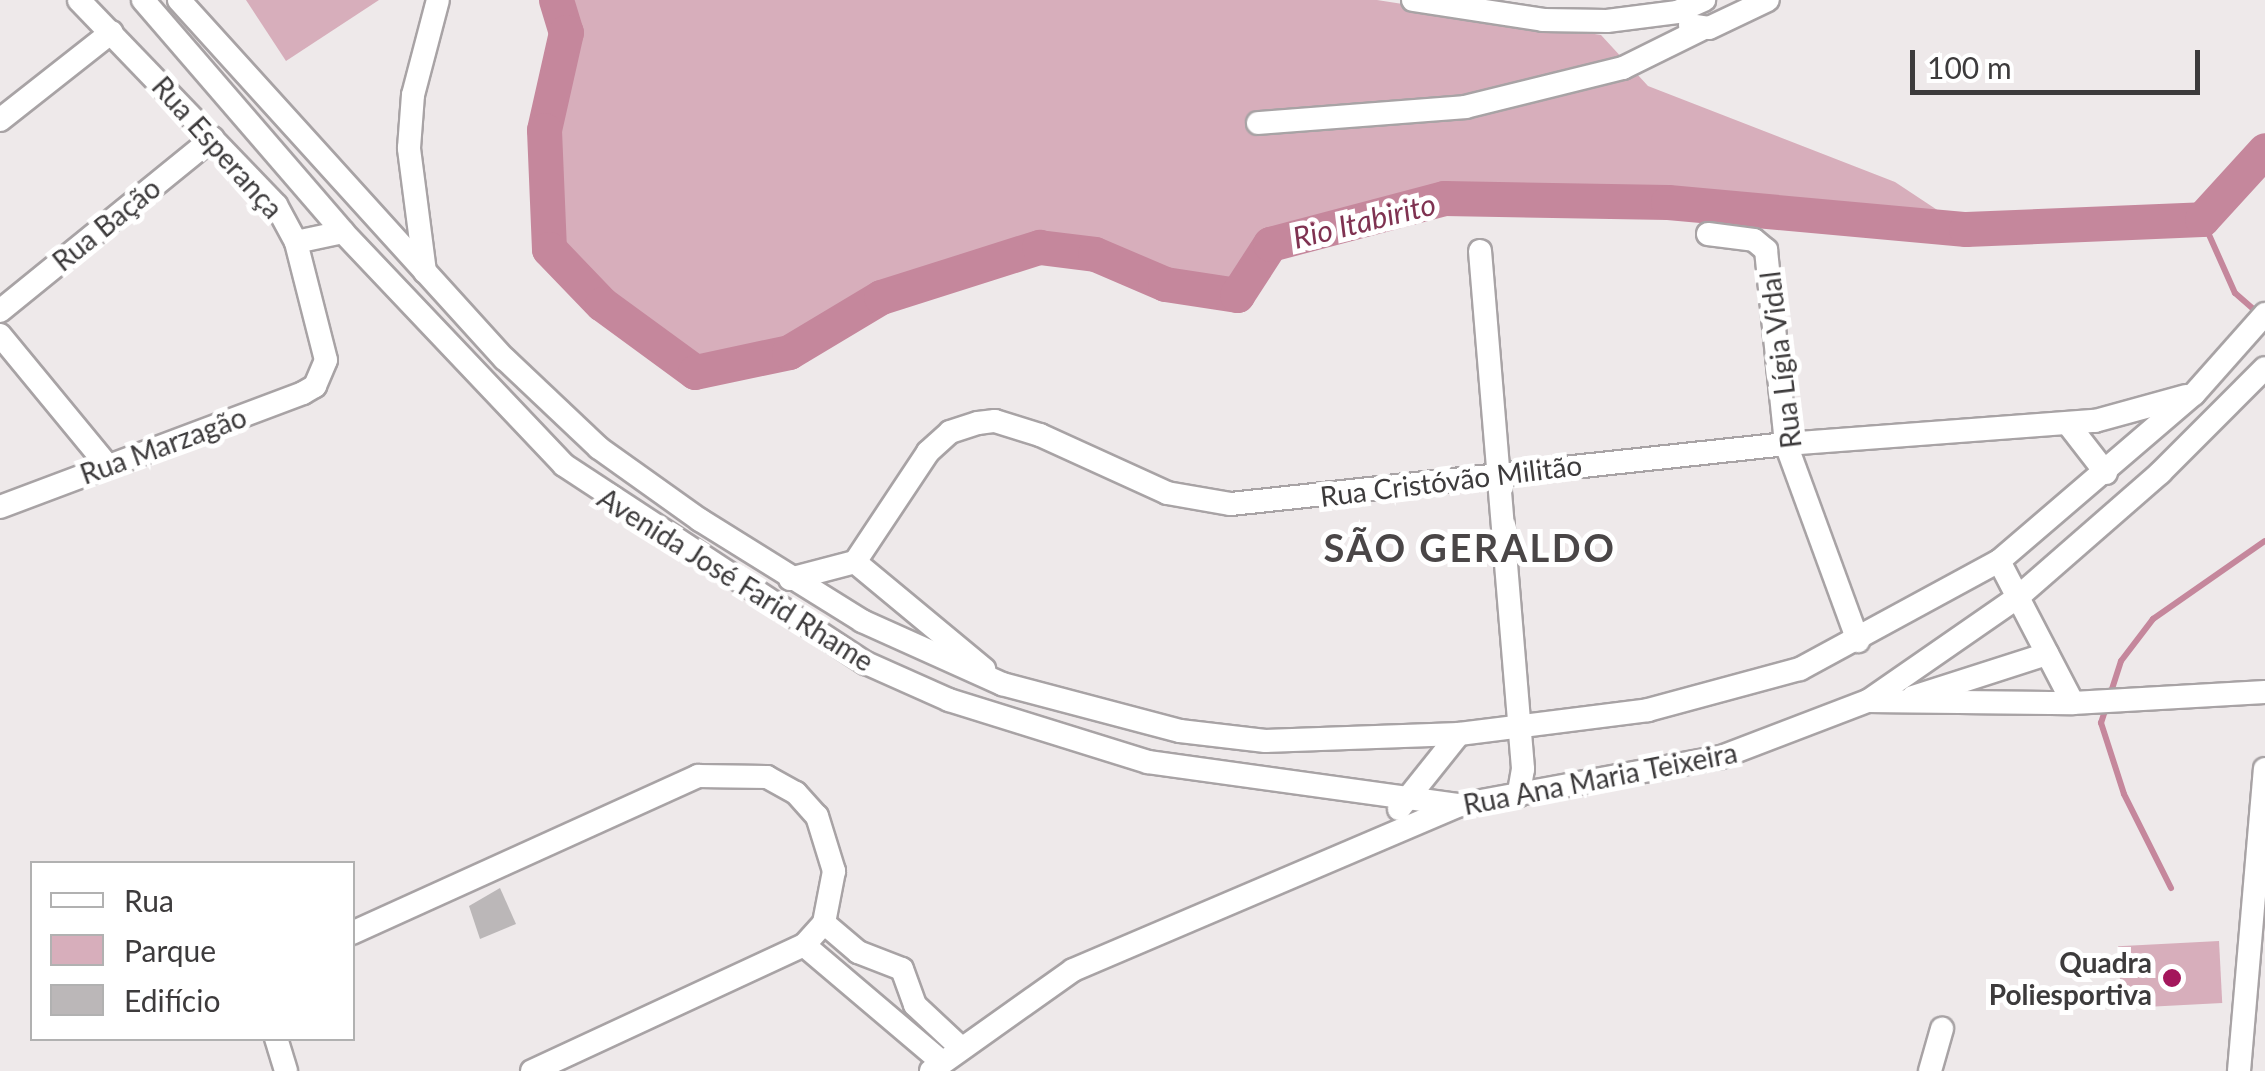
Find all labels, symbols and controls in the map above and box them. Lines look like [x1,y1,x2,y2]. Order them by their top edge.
scale bar [1915,30,2205,92]
text: 100 m [1927,49,2012,85]
street label: Rua Esperança [146,69,290,225]
street label: Rua Bação [45,170,167,278]
water label: Rio Itabirito [1289,185,1439,255]
street label: Rua Lígia Vidal [1752,269,1808,451]
street label: Rua Marzagão [75,399,251,491]
street label: Rua Cristóvão Militão [1318,447,1584,513]
street label: Avenida José Farid Rhame [592,480,880,678]
district label: SÃO GERALDO [1324,525,1616,571]
street label: Rua Ana Maria Teixeira [1459,735,1741,821]
legend [30,861,355,1041]
text: Rua [124,882,174,918]
text: Parque [124,932,216,968]
place label: Quadra Poliesportiva [1989,945,2152,1011]
marker: Quadra Poliesportiva [2161,967,2183,989]
text: Edifício [124,982,220,1018]

